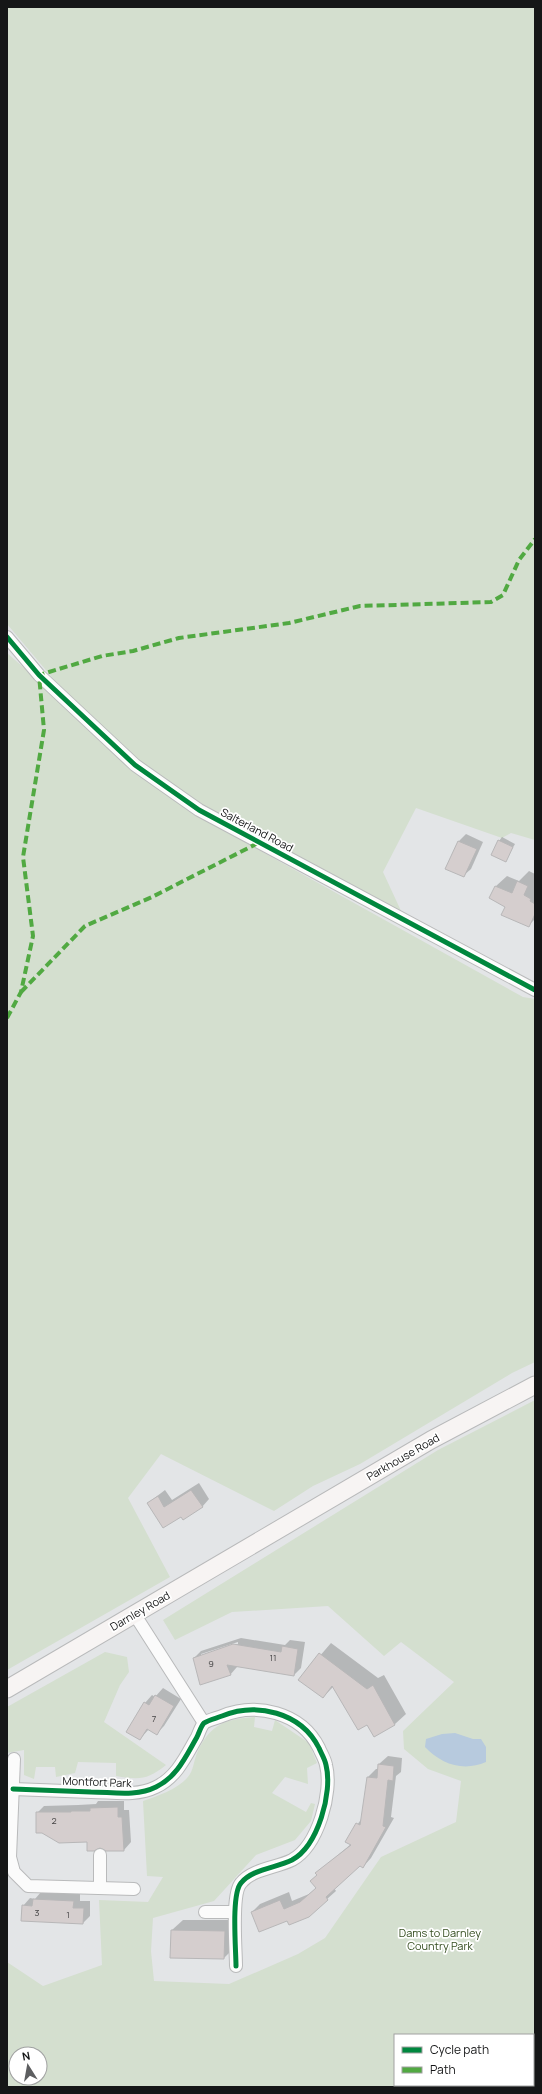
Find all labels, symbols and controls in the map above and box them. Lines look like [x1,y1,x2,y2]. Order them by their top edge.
street label: Salterland Road [218,804,296,855]
street label: Parkhouse Road [363,1430,442,1484]
street label: Darnley Road [107,1587,172,1634]
house number: 11 [269,1651,277,1664]
house number: 9 [208,1657,214,1670]
house number: 7 [152,1712,157,1725]
street label: Montfort Park [62,1773,132,1790]
house number: 2 [51,1814,57,1827]
house number: 3 [35,1906,40,1919]
house number: 1 [66,1908,70,1921]
park label: Dams to Darnley Country Park [399,1925,481,1953]
legend [394,2034,534,2086]
text: Cycle path [430,2041,489,2058]
north arrow [8,2046,48,2086]
text: N [21,2048,31,2064]
text: Path [430,2061,456,2078]

